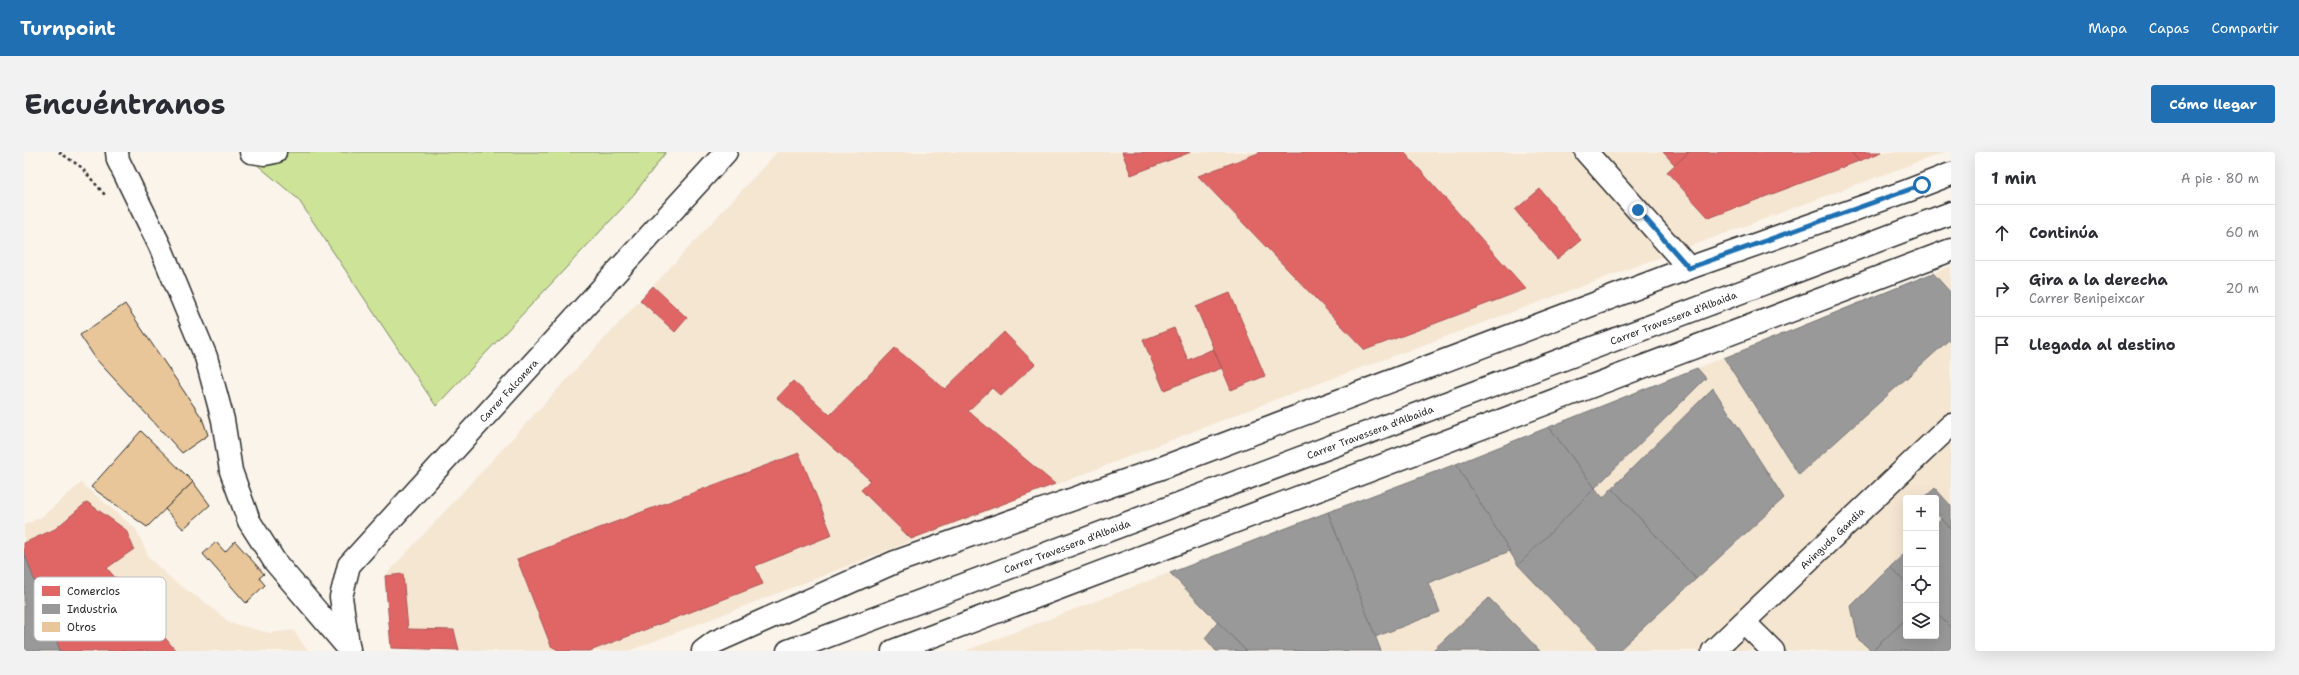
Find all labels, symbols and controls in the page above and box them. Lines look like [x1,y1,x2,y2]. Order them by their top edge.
text: Turnpoint [20,16,116,41]
text: Mapa [2088,19,2127,37]
text: Capas [2149,19,2190,37]
text: Compartir [2212,19,2279,37]
text: Encuéntranos [24,85,226,123]
button: Cómo llegar [2151,85,2275,123]
text: 1 min [1991,167,2036,189]
text: A pie · 80 m [2181,170,2259,187]
route start [1913,176,1931,194]
route end [1629,201,1647,219]
icon: ahead [1991,222,2013,244]
text: Continúa [2029,223,2098,243]
text: 60 m [2226,224,2259,241]
text: Gira a la derecha [2029,270,2168,290]
icon: right [1991,278,2013,300]
text: 20 m [2226,280,2259,297]
street label: Carrer Travessera d'Albaida [1608,288,1739,347]
text: Carrer Benipeixcar [2029,290,2145,307]
icon: arrive [1991,334,2013,356]
text: Llegada al destino [2029,335,2176,355]
street label: Carrer Falconera [476,355,541,425]
street label: Carrer Travessera d'Albaida [1305,402,1436,462]
map controls [1903,495,1939,639]
button: + [1903,495,1939,531]
street label: Avinguda Gandia [1797,504,1867,572]
street label: Carrer Travessera d'Albaida [1002,516,1133,576]
button: − [1903,531,1939,567]
button: locate [1903,567,1939,603]
legend [34,577,166,641]
text: Comercios [67,584,120,599]
text: Industria [67,602,117,617]
button: layers [1903,603,1939,639]
text: Otros [67,620,96,635]

